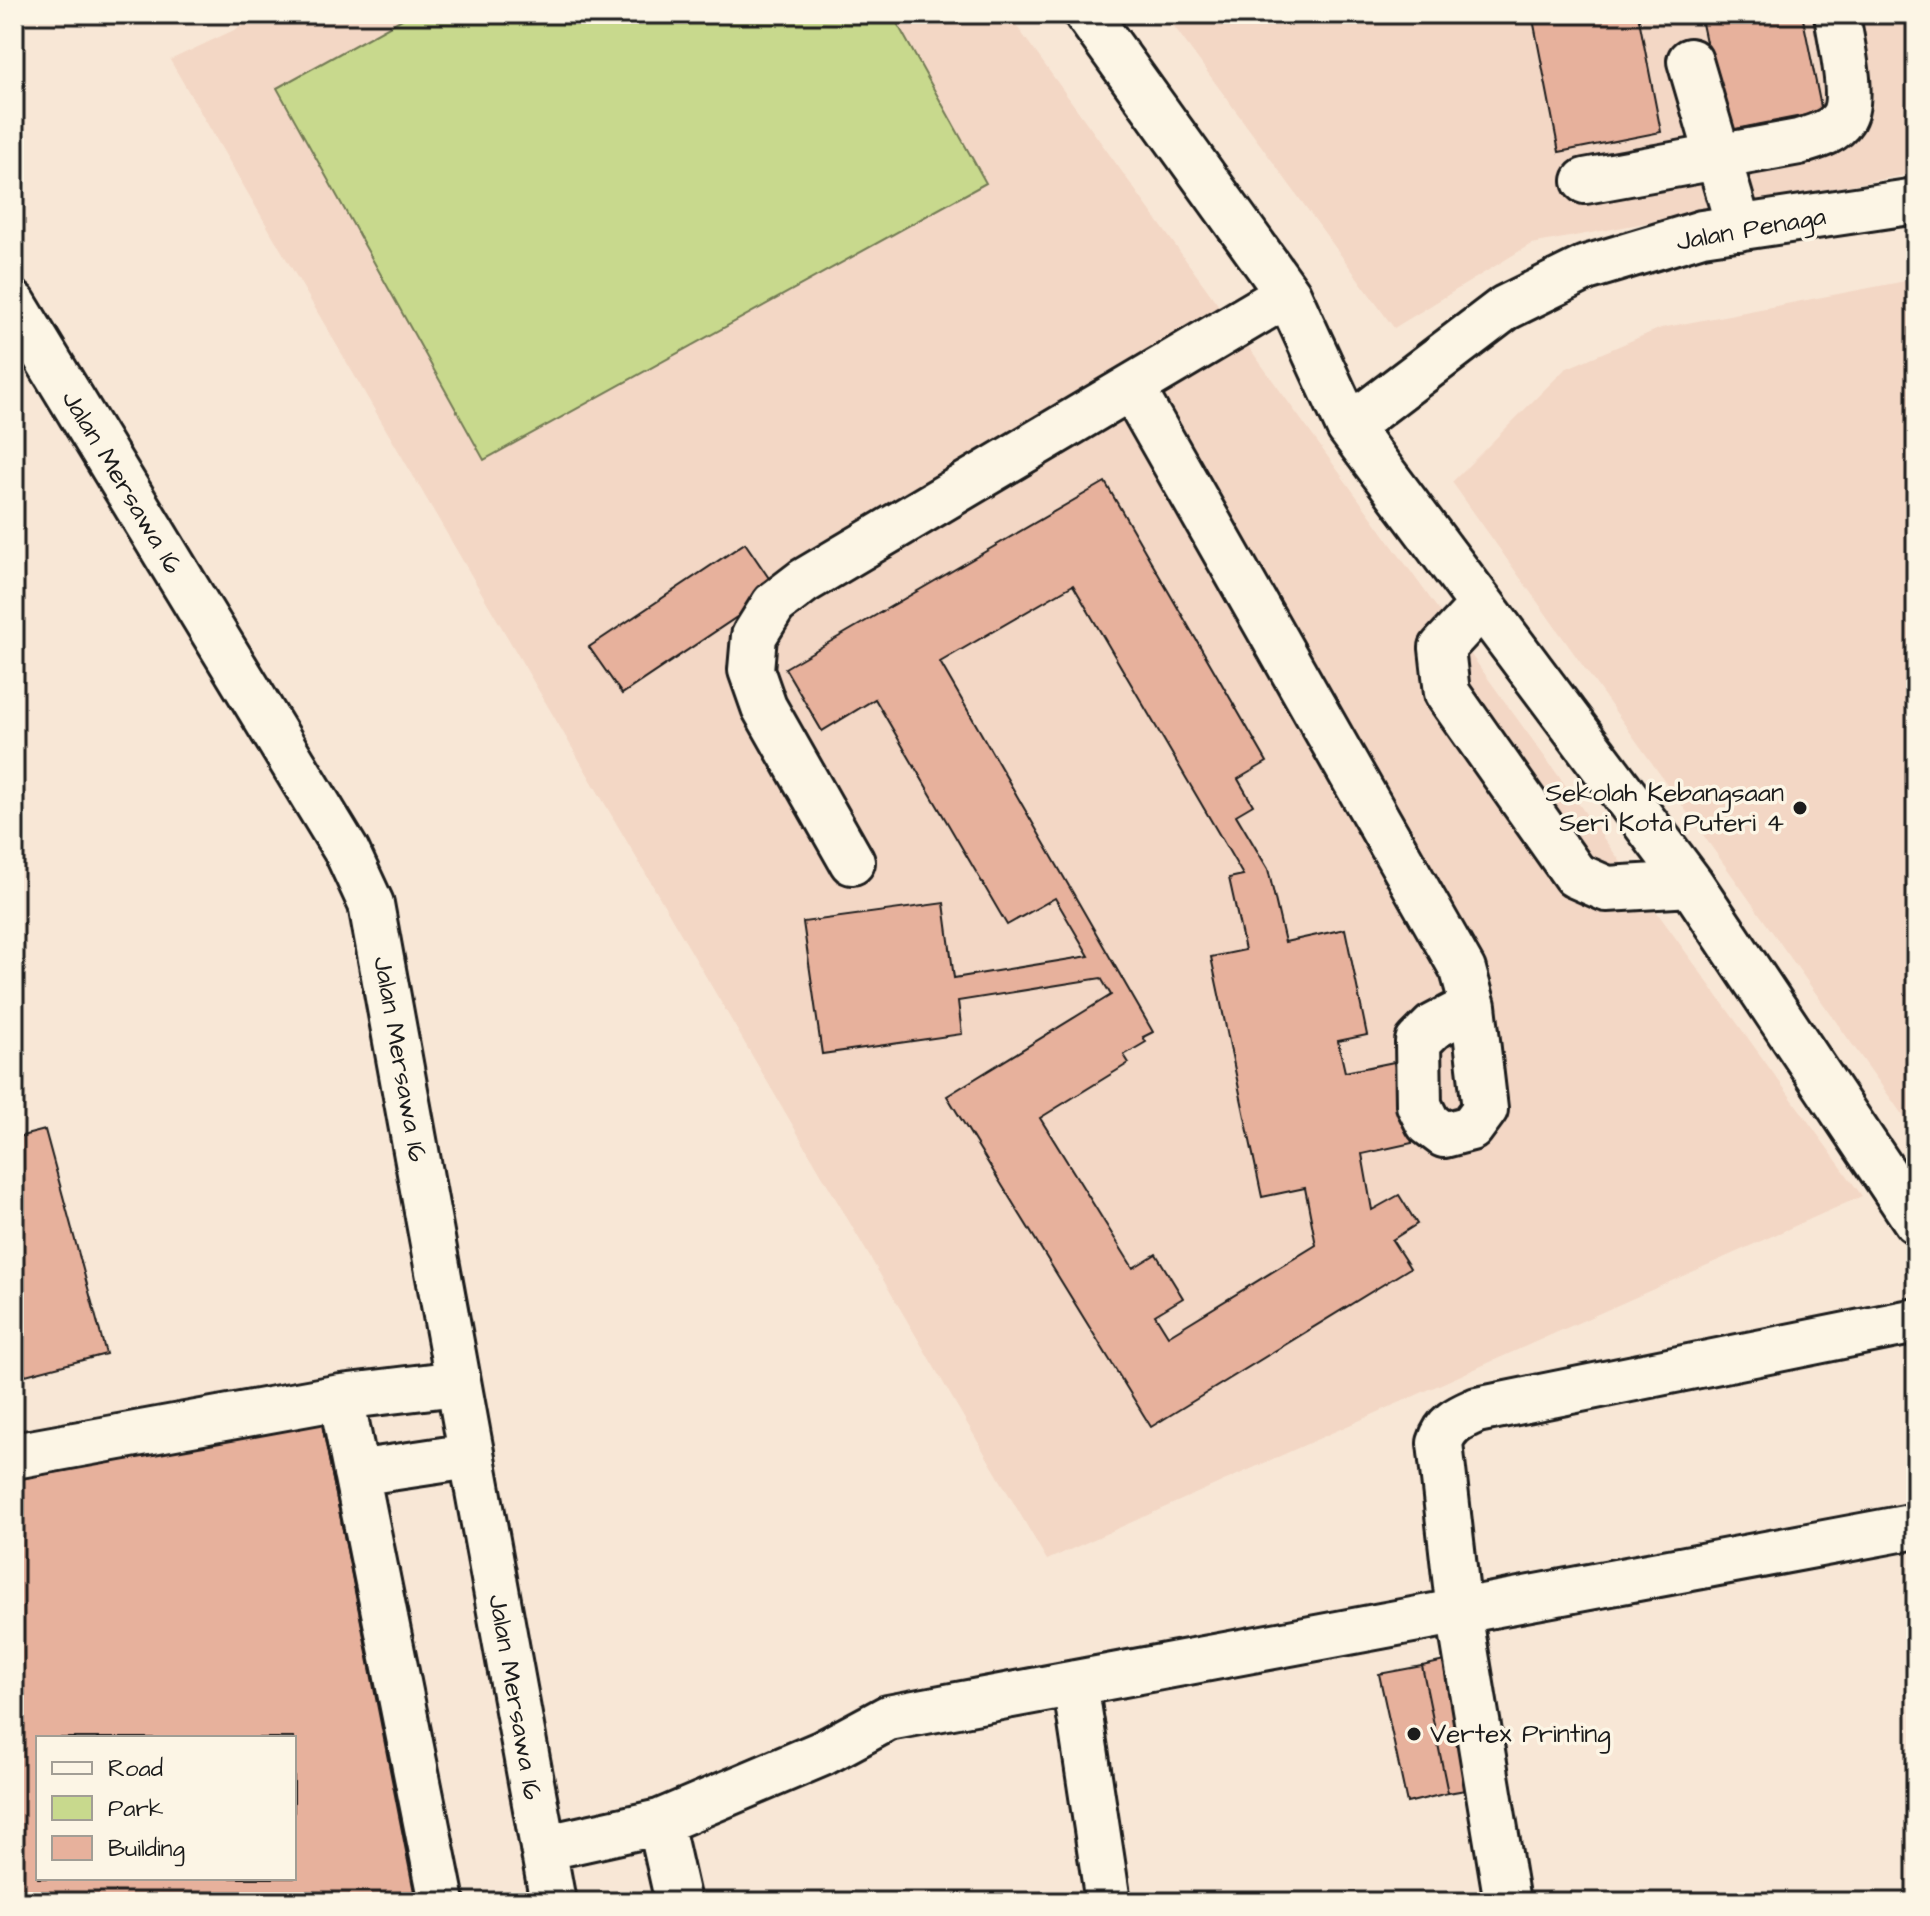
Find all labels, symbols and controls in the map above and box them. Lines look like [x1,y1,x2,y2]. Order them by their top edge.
street label: Jalan Penaga [1673,198,1829,262]
street label: Jalan Mersawa 16 [53,383,191,581]
place label: Sekolah Kebangsaan Seri Kota Puteri 4 [1545,775,1784,841]
marker: Sekolah Kebangsaan Seri Kota Puteri 4 [1791,799,1809,817]
street label: Jalan Mersawa 16 [364,953,436,1165]
street label: Jalan Mersawa 16 [479,1591,551,1803]
place label: Vertex Printing [1430,1716,1611,1754]
marker: Vertex Printing [1405,1725,1423,1743]
legend [36,1736,296,1880]
text: Road [108,1752,163,1786]
text: Park [108,1792,164,1826]
text: Building [108,1832,185,1867]

